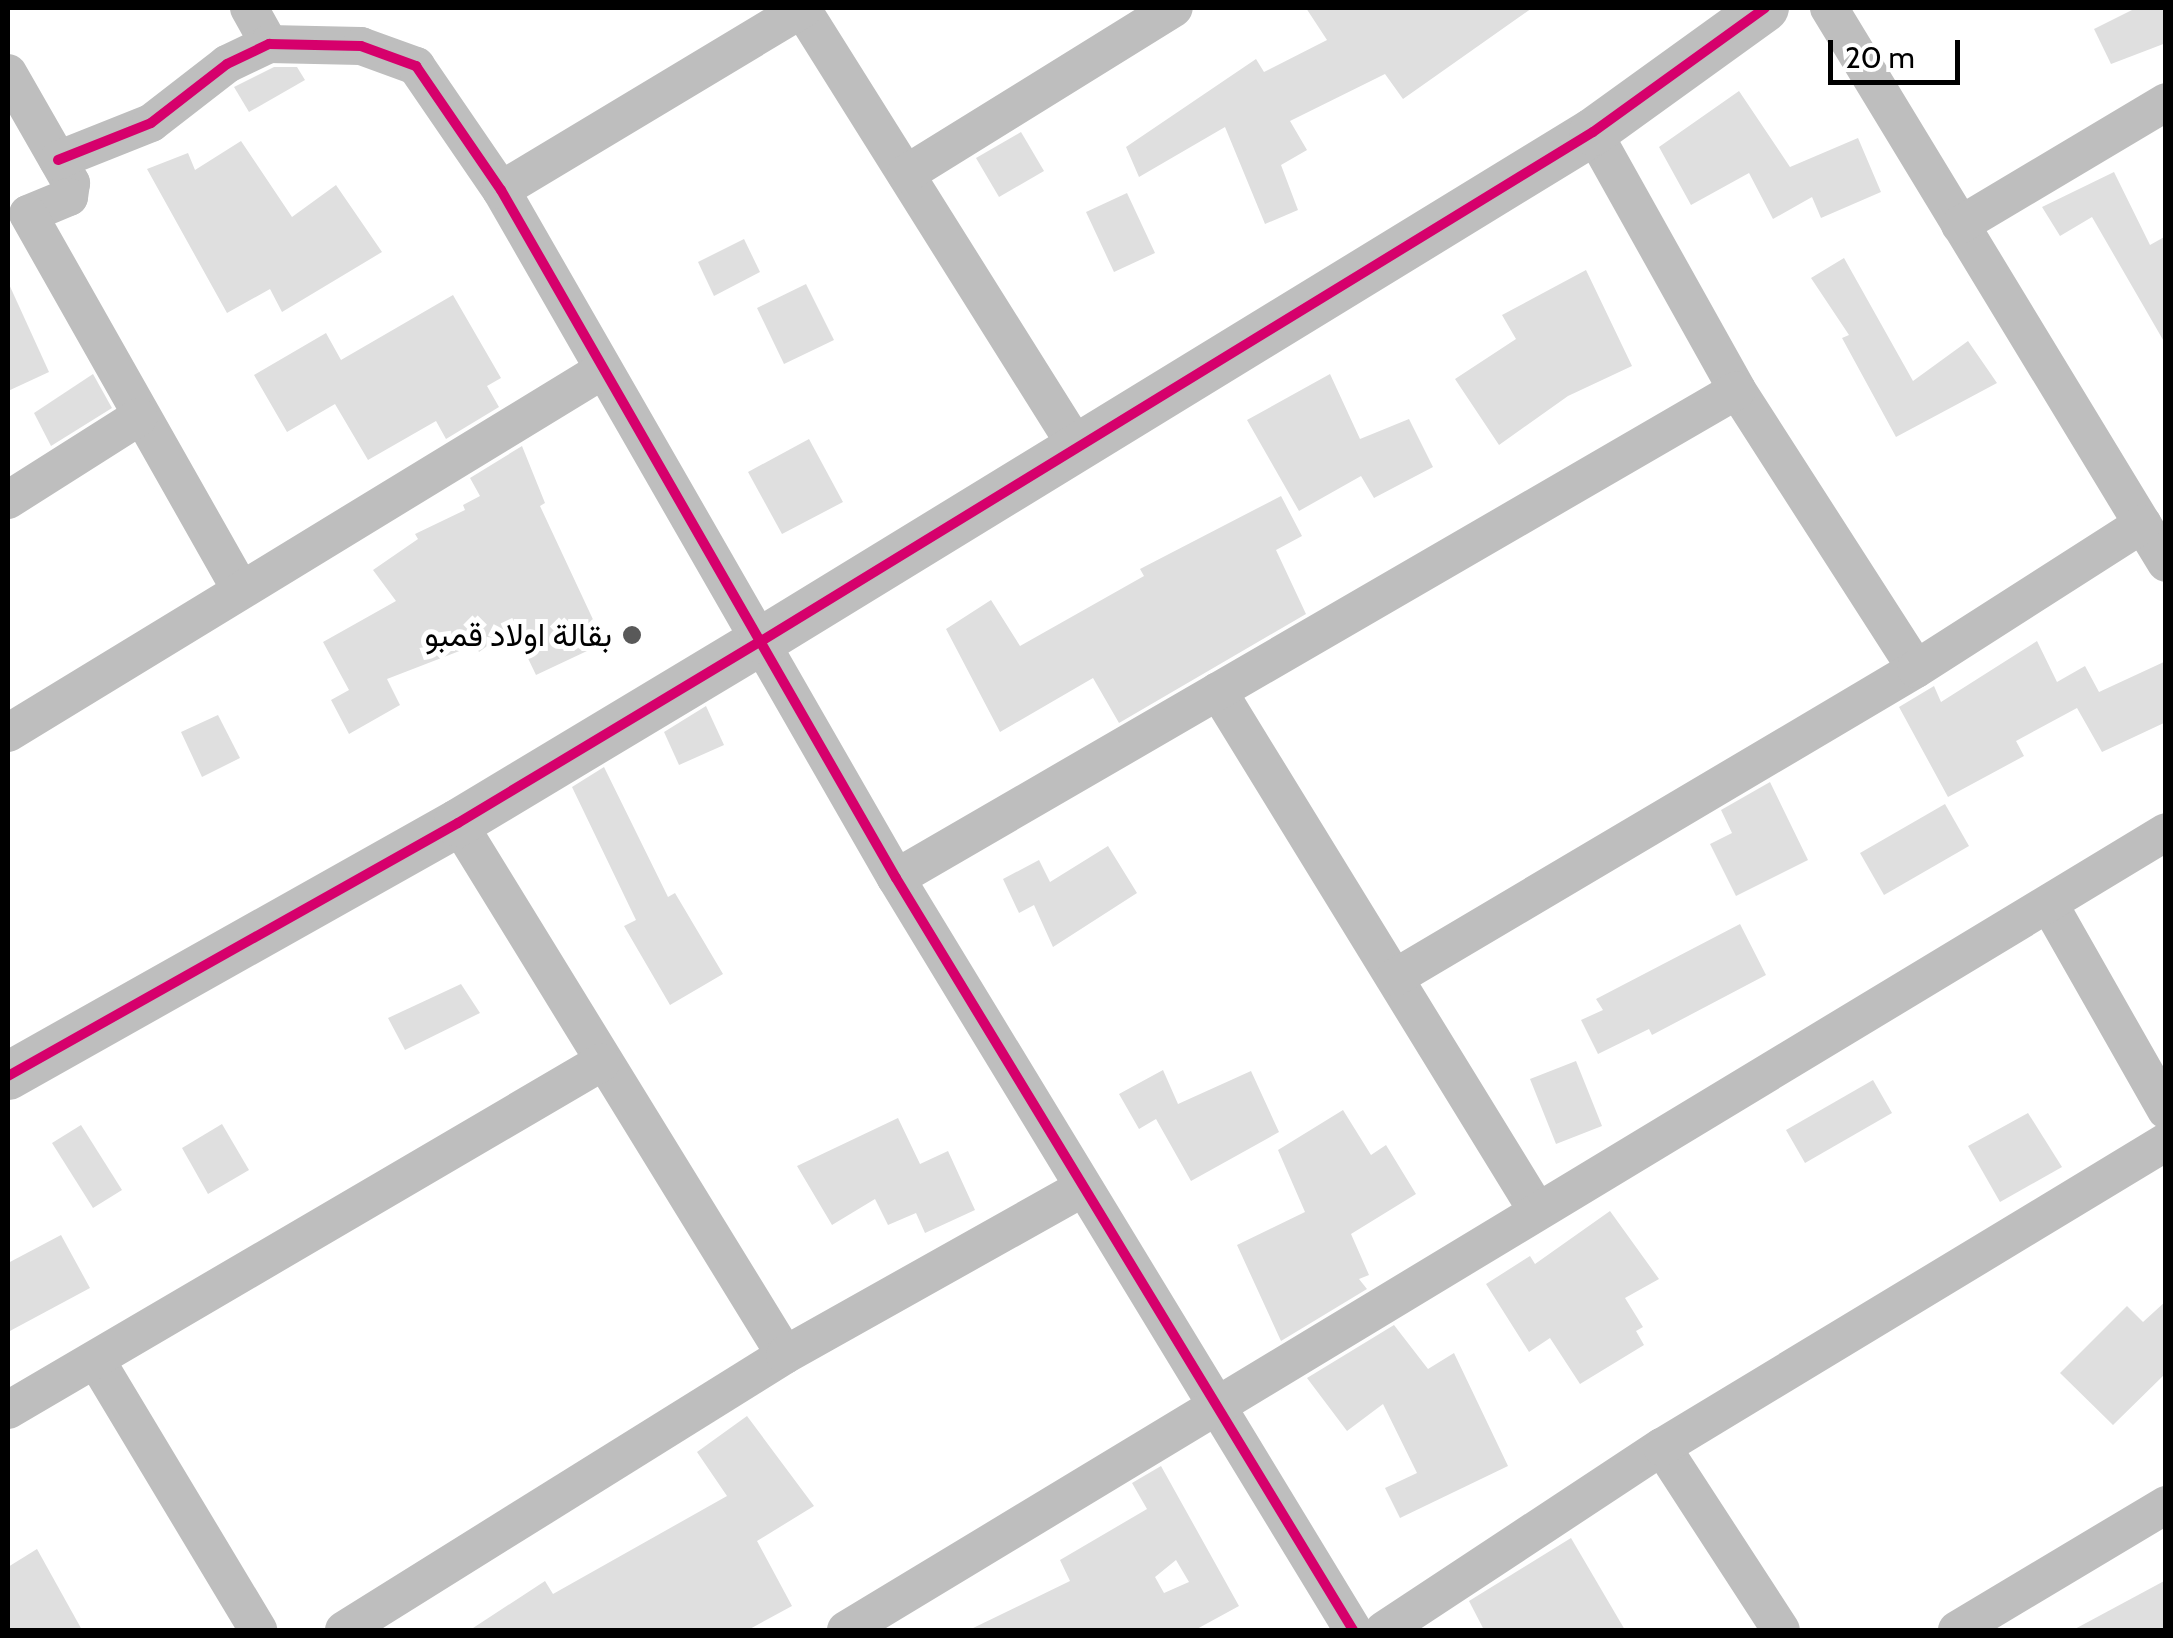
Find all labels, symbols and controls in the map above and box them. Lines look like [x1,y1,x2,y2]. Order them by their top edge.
scale bar [1833,20,1966,82]
text: 20 m [1845,39,1915,76]
place label: بقالة اولاد قمبو [425,616,612,654]
marker: بقالة اولاد قمبو [621,624,643,646]

